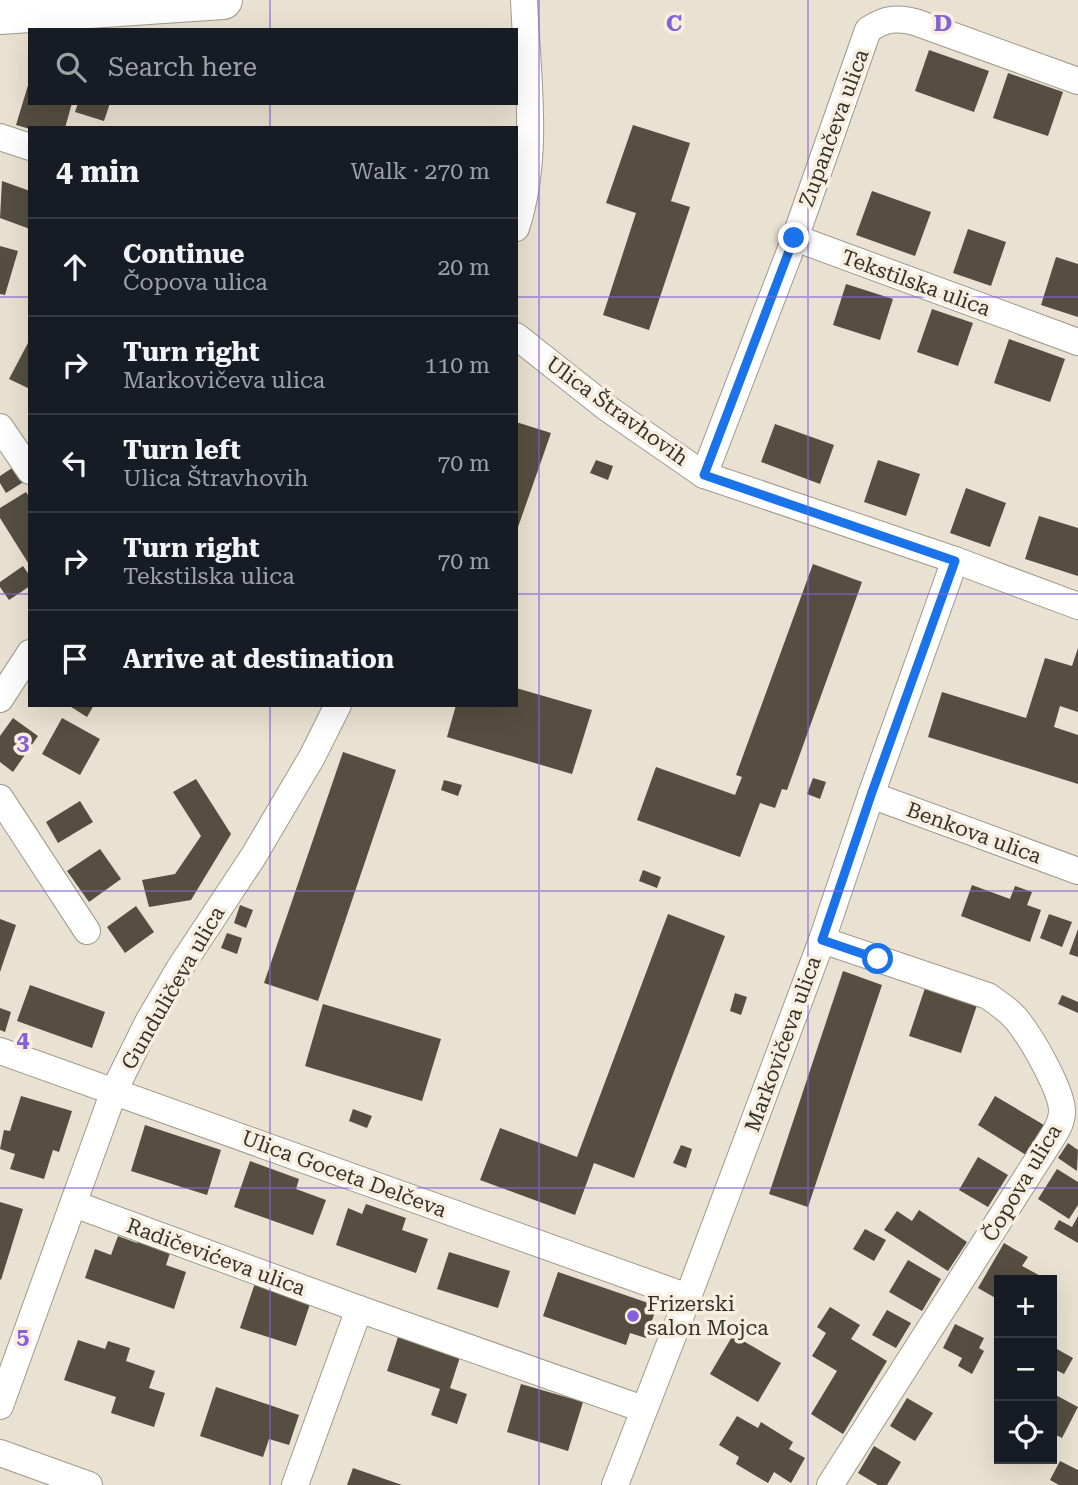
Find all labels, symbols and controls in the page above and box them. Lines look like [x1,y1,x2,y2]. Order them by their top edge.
text: C [666,10,682,37]
text: D [934,10,952,37]
search box [28,28,518,105]
street label: Zupančeva ulica [794,46,874,210]
icon: search [52,48,90,86]
text: Search here [108,52,257,82]
text: 4 min [56,154,139,189]
text: Walk · 270 m [351,158,490,185]
route end [778,222,809,253]
text: Continue [123,239,245,269]
street label: Tekstilska ulica [838,245,994,321]
icon: ahead [56,248,94,286]
text: 20 m [437,254,490,281]
text: Čopova ulica [123,269,268,296]
text: Turn right [123,337,259,367]
icon: right [56,346,94,384]
street label: Ulica Štravhovih [541,351,693,471]
text: 110 m [425,352,490,379]
text: Markovičeva ulica [123,367,325,394]
text: Turn left [123,435,241,465]
icon: left [56,444,94,482]
text: 70 m [437,450,490,477]
text: Ulica Štravhovih [123,465,308,492]
text: Turn right [123,533,259,563]
icon: right [56,542,94,580]
text: 70 m [437,548,490,575]
text: Tekstilska ulica [123,563,295,590]
icon: arrive [56,640,94,678]
text: Arrive at destination [123,644,394,674]
text: 3 [17,729,30,756]
street label: Benkova ulica [903,797,1045,869]
street label: Gunduličeva ulica [117,902,230,1074]
route start [862,943,893,974]
street label: Markovičeva ulica [740,953,826,1135]
text: 4 [17,1026,30,1053]
street label: Čopova ulica [977,1119,1067,1246]
street label: Ulica Goceta Delčeva [238,1126,450,1222]
street label: Radičevićeva ulica [123,1213,309,1301]
map controls [994,1275,1057,1464]
button: + [994,1275,1057,1338]
place label: Frizerski salon Mojca [647,1292,769,1340]
marker: Frizerski salon Mojca [625,1308,641,1324]
text: 5 [17,1323,30,1350]
button: − [994,1338,1057,1401]
button: locate [994,1401,1057,1464]

